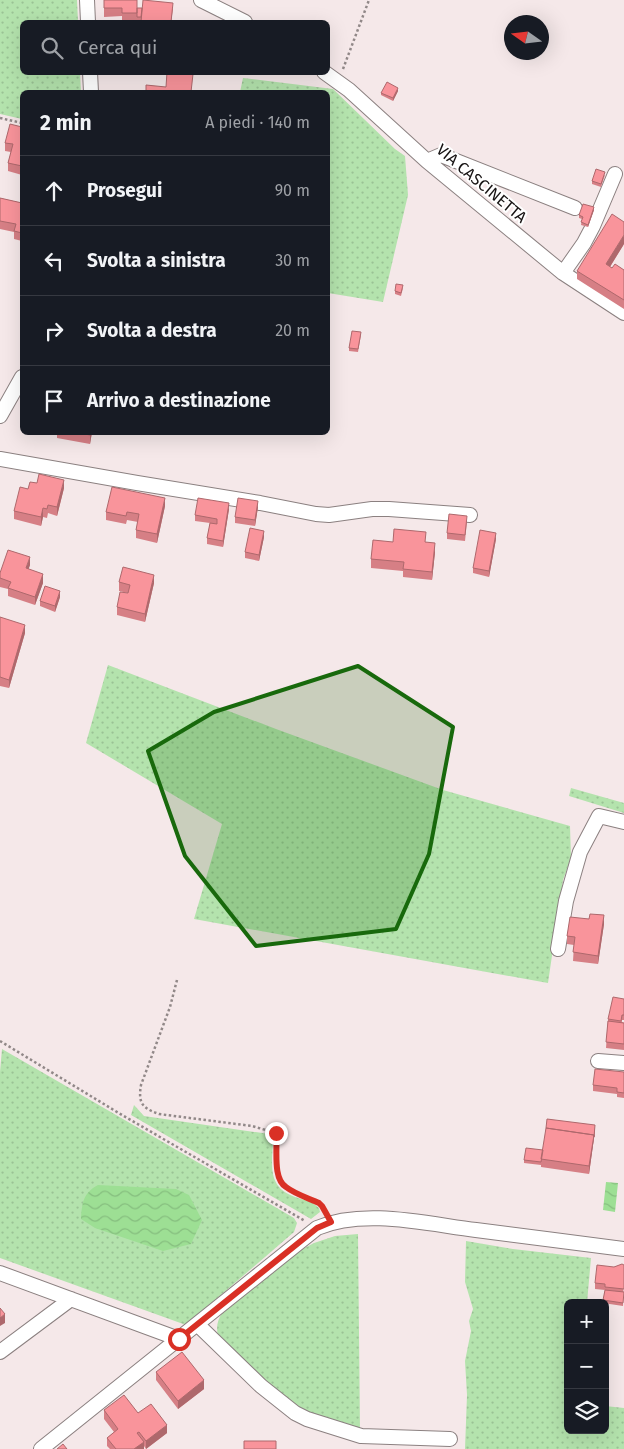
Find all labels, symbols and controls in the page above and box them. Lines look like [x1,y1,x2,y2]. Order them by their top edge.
north arrow [504,15,549,60]
search box [20,20,330,75]
icon: search [38,34,66,62]
text: Cerca qui [78,36,157,59]
text: 2 min [40,110,92,136]
text: A piedi · 140 m [205,113,310,132]
street label: VIA CASCINETTA [433,140,531,227]
icon: ahead [40,177,68,205]
text: Prosegui [87,179,162,202]
text: 90 m [275,181,310,200]
icon: left [40,247,68,275]
text: Svolta a sinistra [87,249,226,272]
text: 30 m [275,251,310,270]
icon: right [40,317,68,345]
text: Svolta a destra [87,319,217,342]
text: 20 m [275,321,310,340]
icon: arrive [40,387,68,415]
text: Arrivo a destinazione [87,389,271,412]
route end [265,1122,288,1145]
map controls [564,1299,609,1434]
button: + [564,1299,609,1344]
route start [168,1328,191,1351]
button: − [564,1344,609,1389]
button: layers [564,1389,609,1434]

